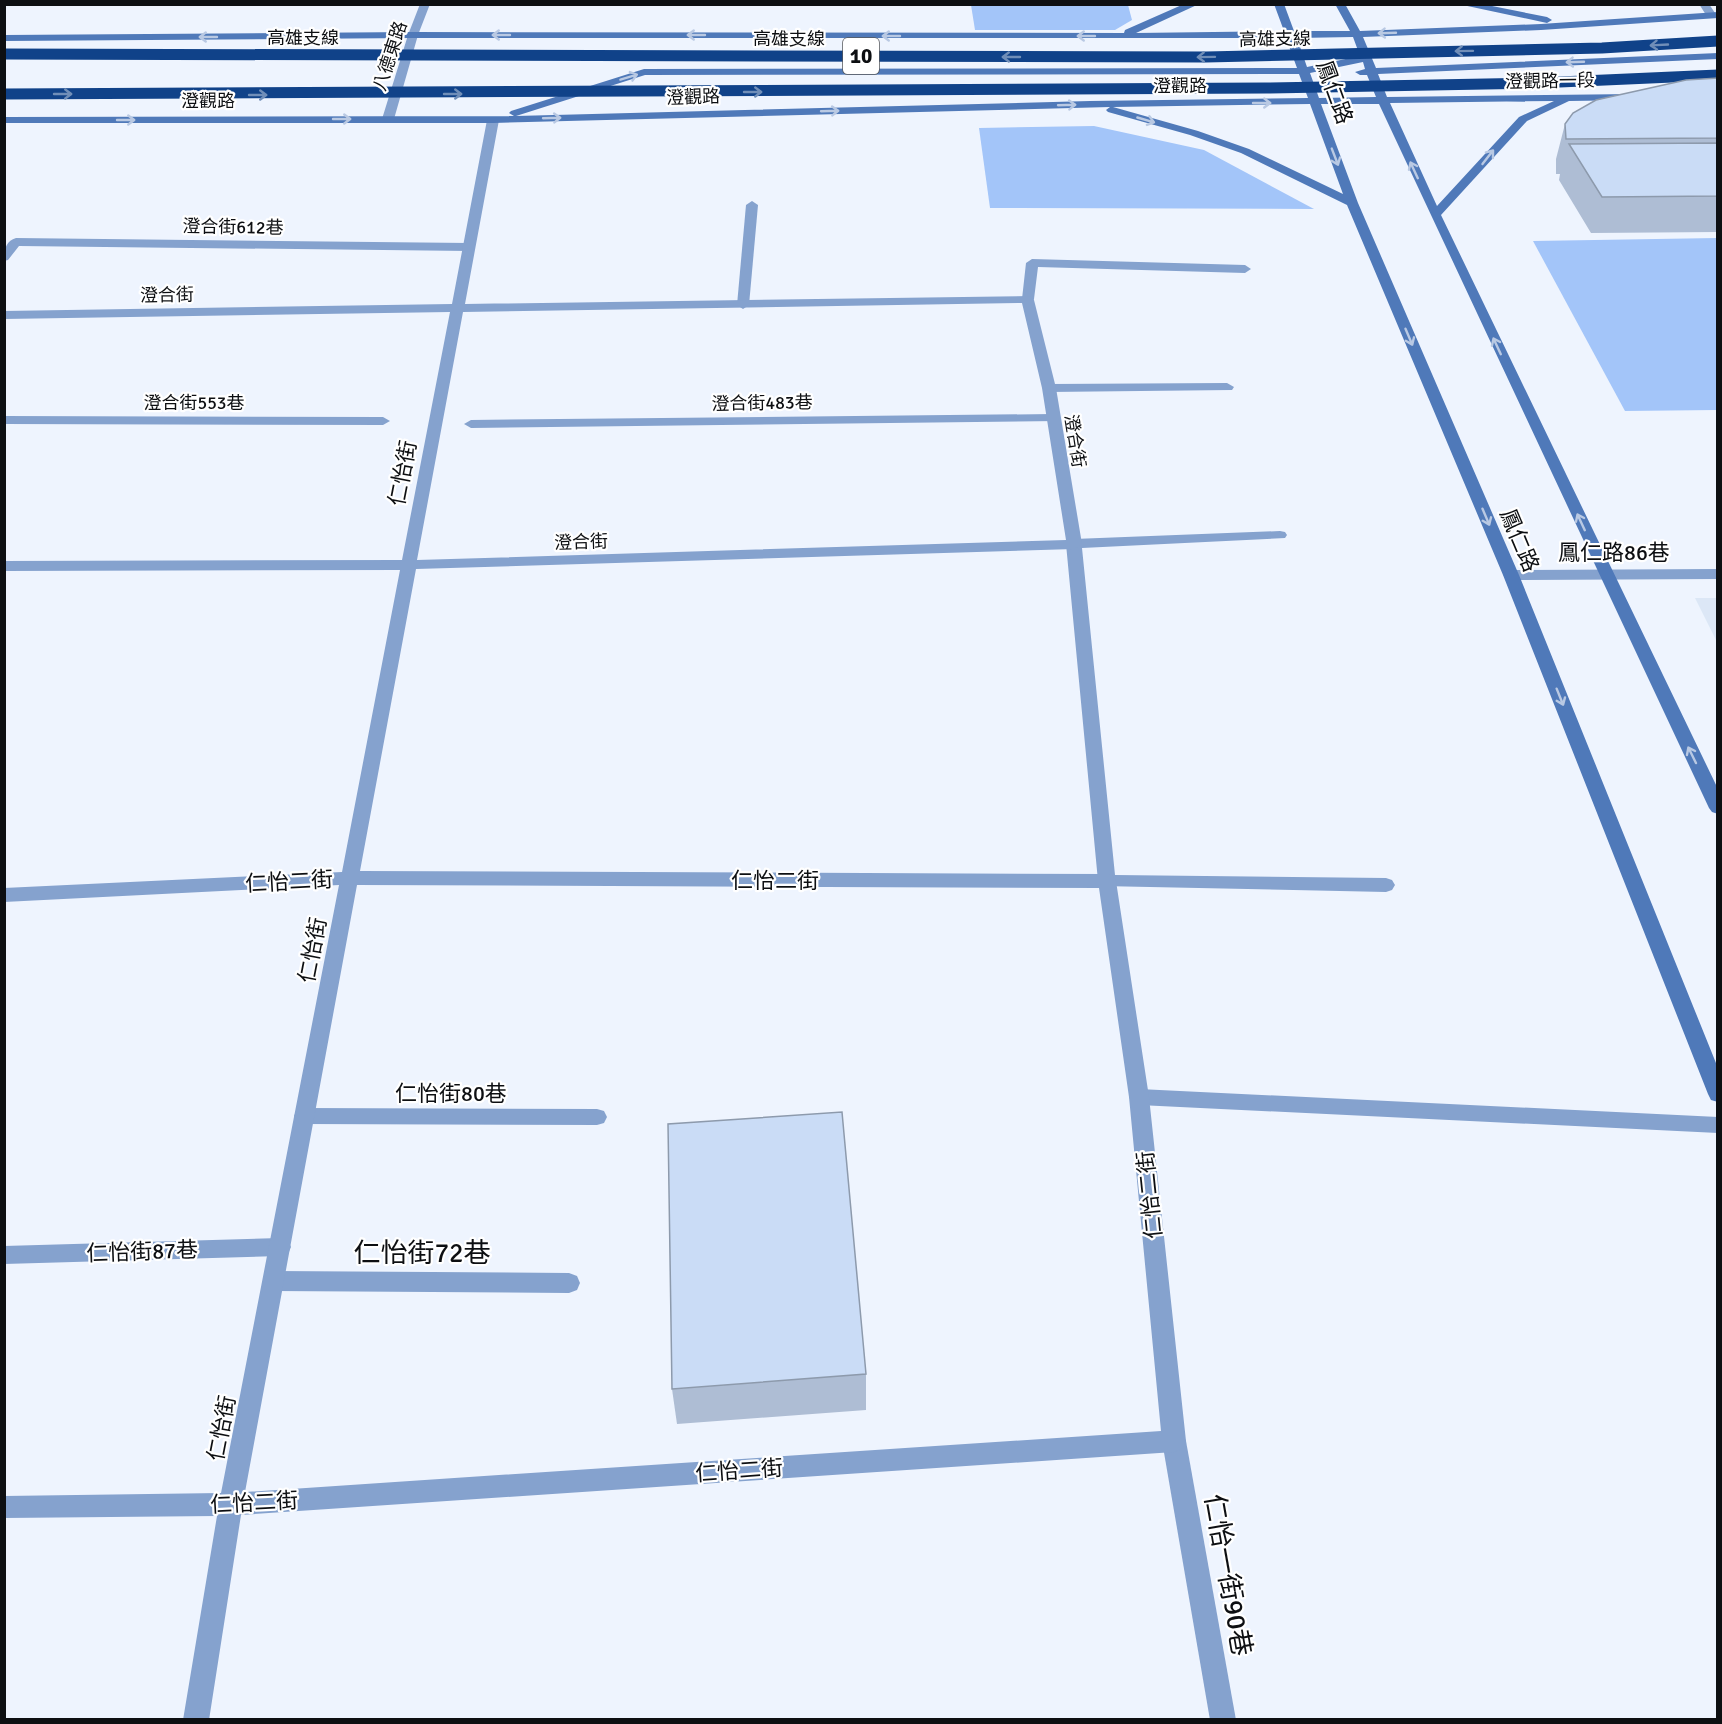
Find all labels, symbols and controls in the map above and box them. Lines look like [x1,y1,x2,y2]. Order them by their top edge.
street label: 八德東路 [368,18,412,94]
street label: 高雄支線 [267,27,339,49]
street label: 高雄支線 [1239,27,1311,51]
one-way arrow [1377,27,1397,39]
street label: 高雄支線 [753,28,825,50]
one-way arrow [491,29,511,41]
one-way arrow [686,29,706,41]
one-way arrow [881,30,901,42]
one-way arrow [1076,30,1096,42]
one-way arrow [198,31,218,43]
road number: 10 [843,38,879,74]
one-way arrow [1650,39,1670,50]
one-way arrow [1455,45,1475,57]
one-way arrow [1002,51,1022,63]
one-way arrow [1197,51,1217,63]
street label: 鳳仁路 [1311,57,1359,128]
one-way arrow [1566,57,1586,68]
street label: 澄觀路一段 [1505,69,1595,93]
one-way arrow [619,71,638,82]
street label: 澄觀路 [1153,75,1207,97]
street label: 澄觀路 [666,85,720,109]
one-way arrow [742,86,762,98]
one-way arrow [52,88,72,100]
one-way arrow [442,88,462,100]
one-way arrow [247,89,267,101]
street label: 澄觀路 [181,90,235,112]
one-way arrow [1252,97,1272,109]
one-way arrow [1057,99,1077,110]
one-way arrow [820,105,840,117]
one-way arrow [331,113,351,125]
one-way arrow [541,113,561,124]
one-way arrow [115,114,135,125]
one-way arrow [1137,115,1156,126]
one-way arrow [1330,148,1341,166]
one-way arrow [1482,149,1495,165]
one-way arrow [1408,161,1419,179]
street label: 澄合街612巷 [182,215,284,239]
street label: 澄合街 [140,284,194,306]
one-way arrow [1404,328,1415,346]
one-way arrow [1491,337,1503,355]
street label: 澄合街483巷 [711,391,813,415]
street label: 澄合街553巷 [143,392,245,414]
street label: 澄合街 [1060,413,1090,469]
street label: 仁怡街 [383,438,422,508]
street label: 鳳仁路 [1494,505,1545,576]
one-way arrow [1481,507,1492,525]
one-way arrow [1575,513,1587,531]
street label: 澄合街 [554,530,608,554]
street label: 鳳仁路86巷 [1558,539,1670,566]
one-way arrow [1555,687,1566,706]
one-way arrow [1686,746,1698,764]
street label: 仁怡二街 [244,866,334,897]
street label: 仁怡二街 [731,867,819,894]
street label: 仁怡街 [293,915,332,985]
street label: 仁怡街80巷 [395,1080,507,1107]
street label: 仁怡二街 [1131,1150,1168,1240]
street label: 仁怡街87巷 [86,1236,198,1267]
street label: 仁怡街72巷 [353,1237,491,1270]
street label: 仁怡街 [202,1393,241,1463]
street label: 仁怡二街 [694,1454,784,1487]
street label: 仁怡二街 [209,1487,299,1518]
street label: 仁怡一街90巷 [1197,1491,1258,1659]

